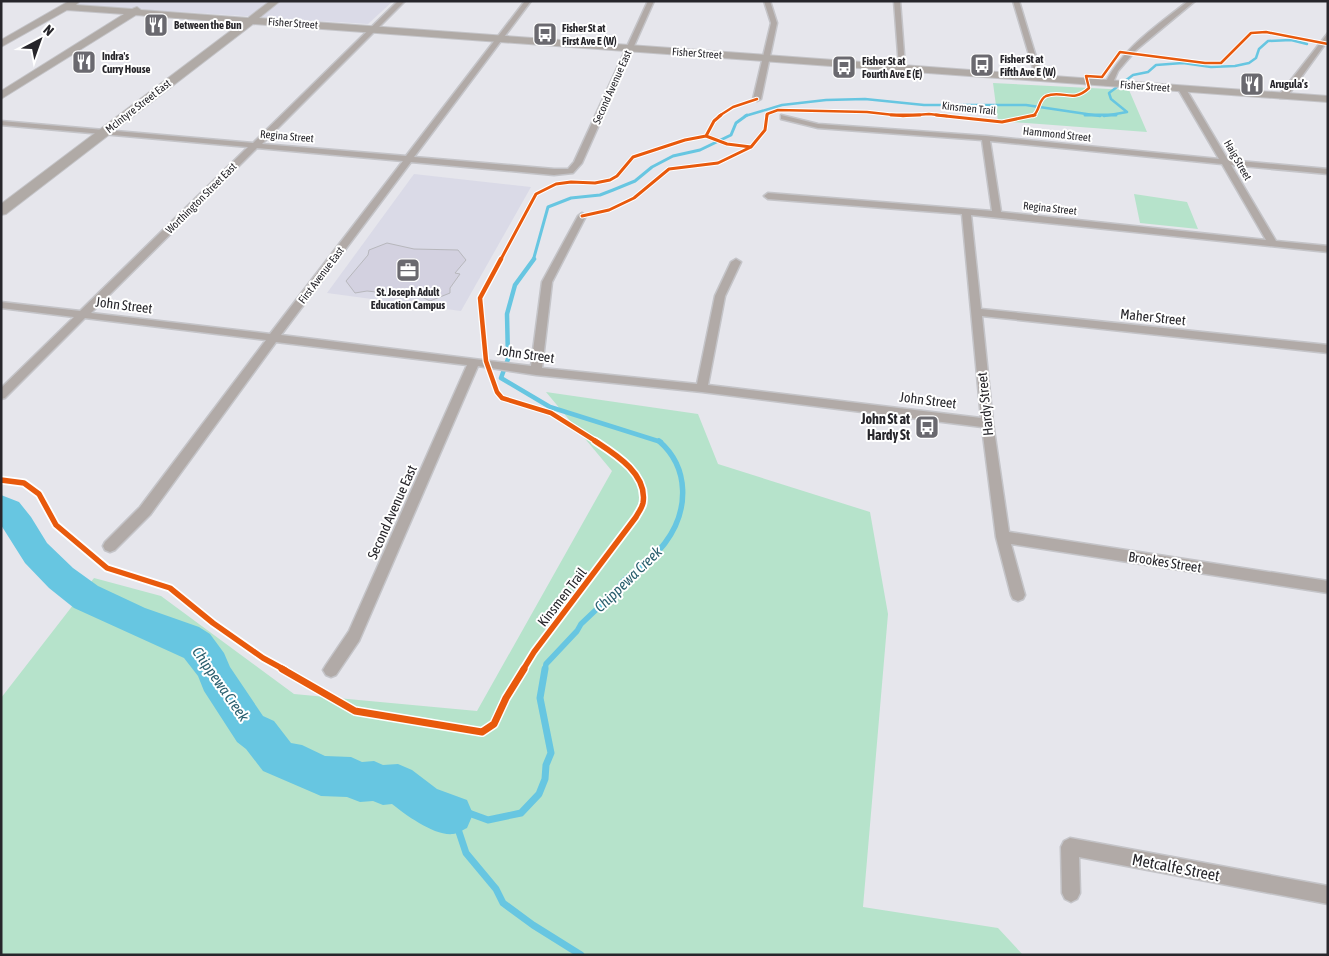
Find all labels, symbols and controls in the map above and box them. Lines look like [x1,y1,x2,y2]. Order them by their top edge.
restaurant icon: Between the Bun [143,12,169,38]
north arrow [15,15,65,65]
street label: Fisher Street [268,15,318,31]
place label: Between the Bun [174,19,241,31]
text: N [40,21,57,39]
bus stop icon: Fisher St at First Ave E (W) [532,21,558,47]
place label: Fisher St at First Ave E (W) [562,22,617,47]
street label: Fisher Street [672,45,722,61]
street label: Second Avenue East [590,48,634,126]
restaurant icon: Indra's Curry House [71,49,97,75]
place label: Indra's Curry House [102,50,151,75]
bus stop icon: Fisher St at Fifth Ave E (W) [969,52,995,78]
place label: Fisher St at Fifth Ave E (W) [1000,53,1056,78]
bus stop icon: Fisher St at Fourth Ave E (E) [831,54,857,80]
place label: Fisher St at Fourth Ave E (E) [862,55,923,80]
restaurant icon: Arugula’s [1239,71,1265,97]
street label: McIntyre Street East [103,77,173,135]
street label: Fisher Street [1120,78,1170,94]
place label: Arugula’s [1269,78,1308,90]
street label: Kinsmen Trail [941,99,997,117]
street label: Hammond Street [1022,124,1092,144]
street label: Regina Street [260,128,314,144]
street label: Haig Street [1222,138,1254,182]
street label: Worthington Street East [163,160,239,236]
street label: Regina Street [1023,199,1077,217]
street label: First Avenue East [296,244,346,306]
office icon: St. Joseph Adult Education Campus [395,257,421,283]
place label: St. Joseph Adult Education Campus [371,286,445,311]
street label: John Street [95,294,153,316]
street label: Maher Street [1119,306,1187,328]
street label: John Street [497,342,555,366]
street label: Hardy Street [974,371,996,437]
street label: John Street [899,389,957,411]
place label: John St at Hardy St [860,411,910,443]
bus stop icon: John St at Hardy St [914,414,940,440]
street label: Second Avenue East [364,462,420,562]
water label: Chippewa Creek [591,542,665,615]
street label: Brookes Street [1127,548,1203,576]
street label: Kinsmen Trail [534,564,590,629]
water label: Chippewa Creek [189,644,253,725]
street label: Metcalfe Street [1131,850,1222,884]

